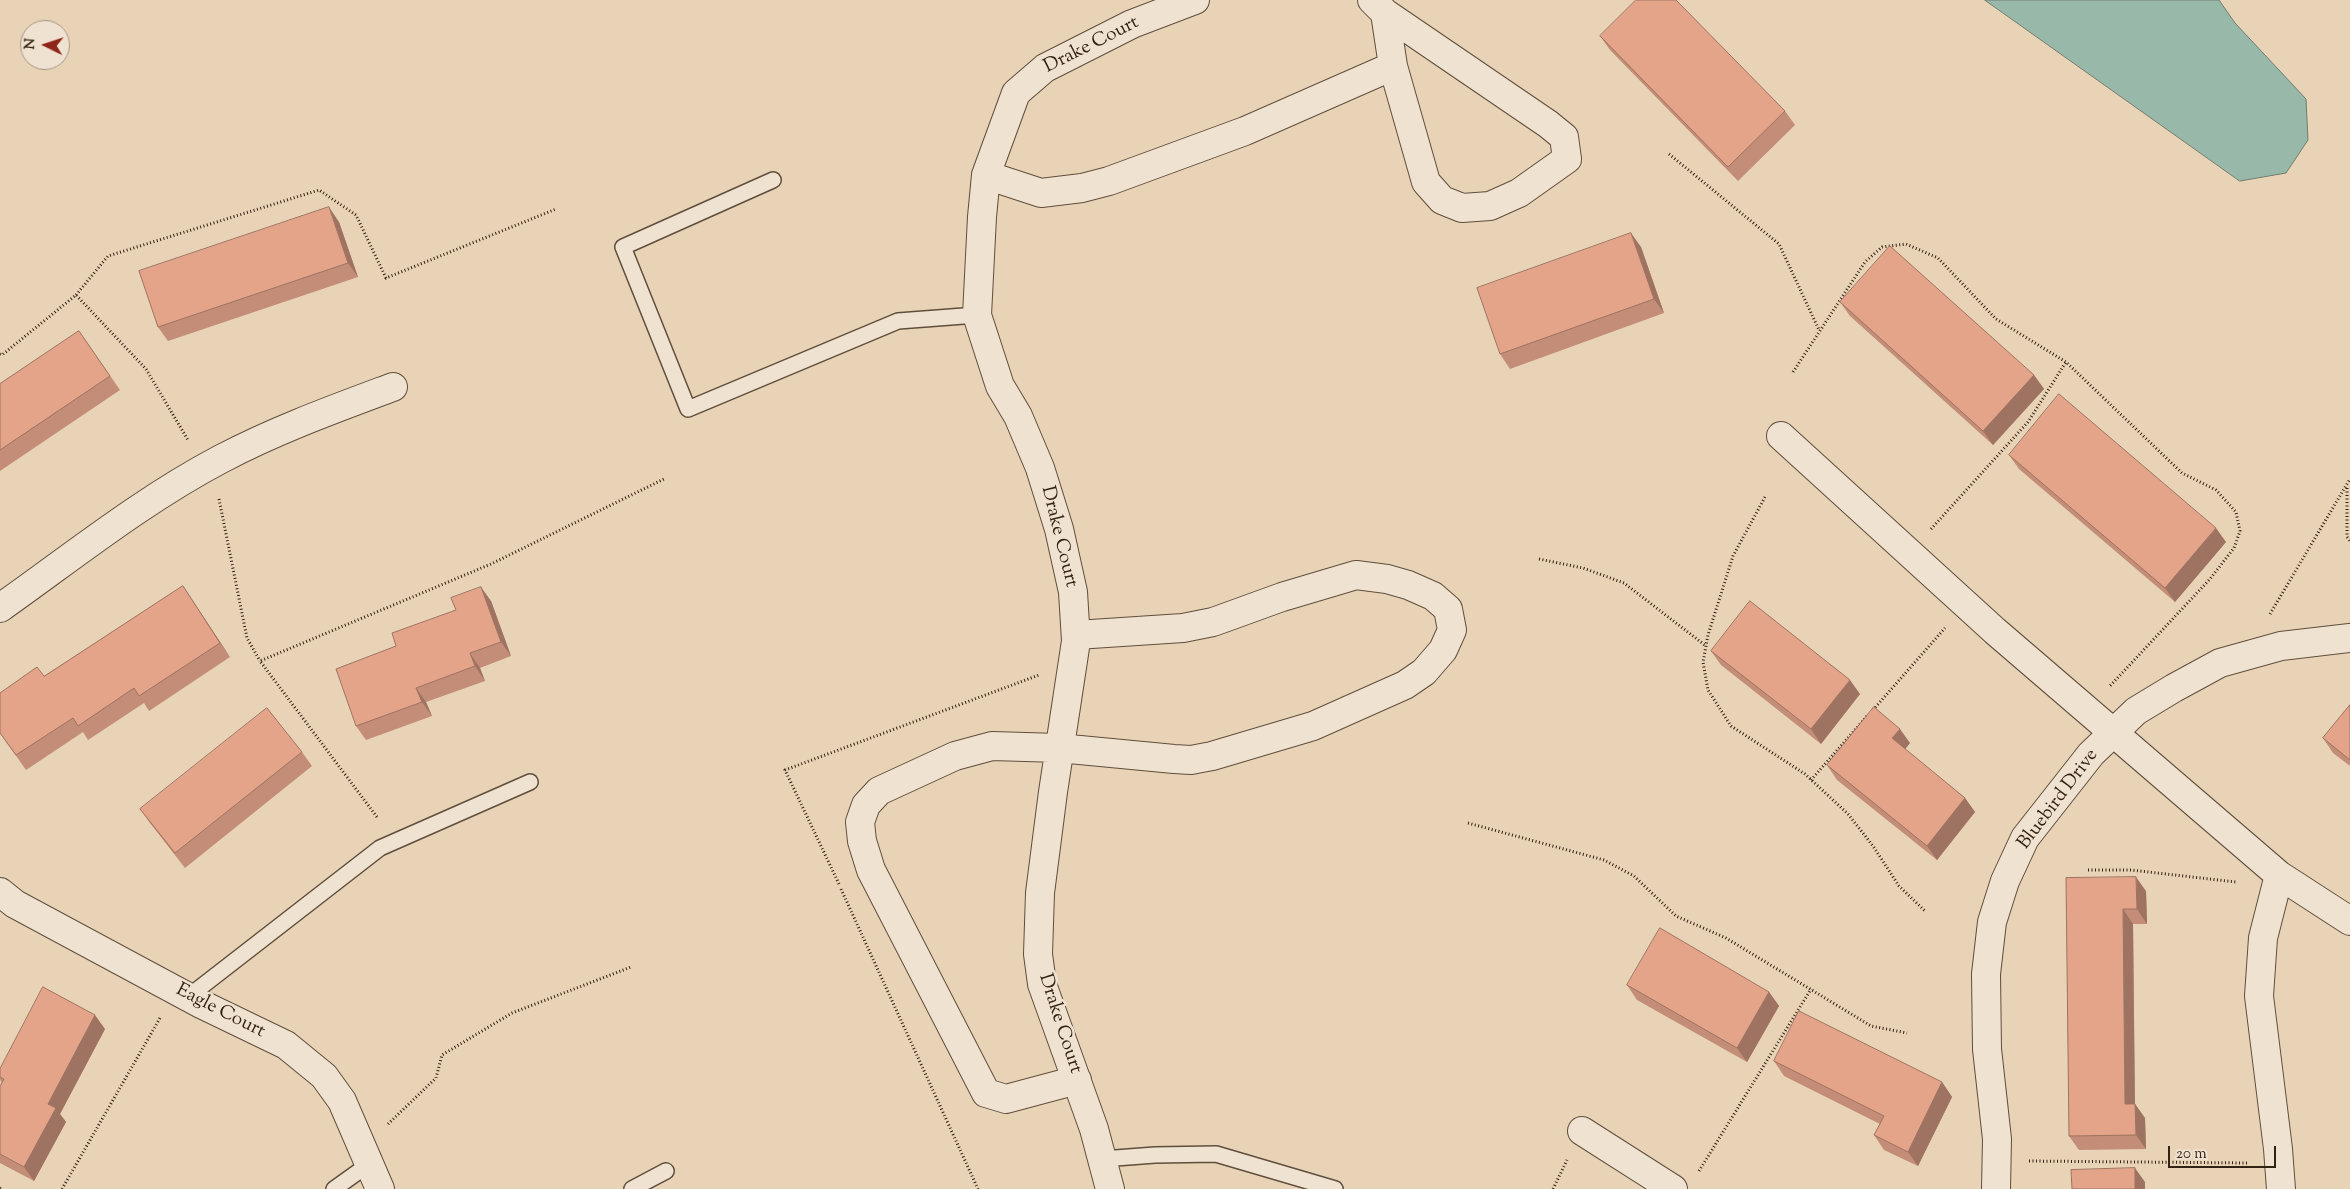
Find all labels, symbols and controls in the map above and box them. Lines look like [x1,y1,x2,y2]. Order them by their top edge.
street label: Drake Court [1041,12,1143,80]
north arrow [20,20,70,70]
text: N [21,38,41,50]
street label: Drake Court [1034,484,1082,590]
street label: Bluebird Drive [2014,745,2104,855]
street label: Drake Court [1032,971,1086,1077]
street label: Eagle Court [172,980,268,1044]
scale bar [2170,1136,2278,1168]
text: 20 m [2176,1144,2207,1165]

